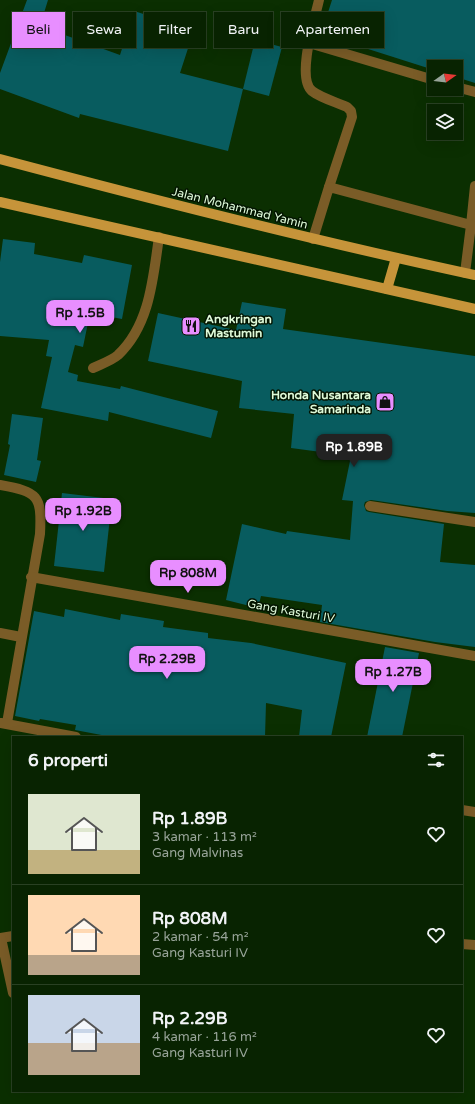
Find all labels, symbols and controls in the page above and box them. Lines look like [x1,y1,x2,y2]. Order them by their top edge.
chip: Beli [12,12,65,48]
chip: Sewa [73,12,136,48]
chip: Filter [144,12,206,48]
chip: Baru [214,12,273,48]
chip: Apartemen [281,12,384,48]
north arrow [427,60,463,96]
map controls [427,60,463,140]
button: layers [427,104,463,140]
street label: Jalan Mohammad Yamin [171,184,309,232]
pin: Rp 1.5B [43,300,117,334]
text: Rp 1.5B [55,305,105,321]
place label: Angkringan Mastumin [205,312,272,340]
restaurant icon: Angkringan Mastumin [180,315,202,337]
place label: Honda Nusantara Samarinda [271,388,371,416]
shop icon: Honda Nusantara Samarinda [374,391,396,413]
pin: Rp 1.89B [313,434,395,468]
text: Rp 1.89B [325,439,383,455]
pin: Rp 1.92B [42,498,124,532]
text: Rp 1.92B [54,503,112,519]
pin: Rp 808M [151,560,225,594]
text: Rp 808M [159,565,217,581]
street label: Gang Kasturi IV [246,596,337,626]
pin: Rp 2.29B [126,646,208,680]
text: Rp 2.29B [138,651,196,667]
pin: Rp 1.27B [352,659,434,693]
text: Rp 1.27B [364,664,422,680]
icon: filters [425,749,447,771]
text: 6 properti [28,750,108,771]
text: Rp 1.89B [152,808,227,829]
icon: home [60,810,108,858]
icon: heart [425,823,447,845]
text: 3 kamar · 113 m² [152,829,257,845]
text: Gang Malvinas [152,845,243,861]
text: Rp 808M [152,908,228,929]
icon: home [60,911,108,959]
icon: heart [425,924,447,946]
text: 2 kamar · 54 m² [152,929,249,945]
text: Gang Kasturi IV [152,945,248,961]
text: Rp 2.29B [152,1008,227,1029]
icon: home [60,1011,108,1059]
icon: heart [425,1024,447,1046]
text: 4 kamar · 116 m² [152,1029,257,1045]
text: Gang Kasturi IV [152,1045,248,1061]

